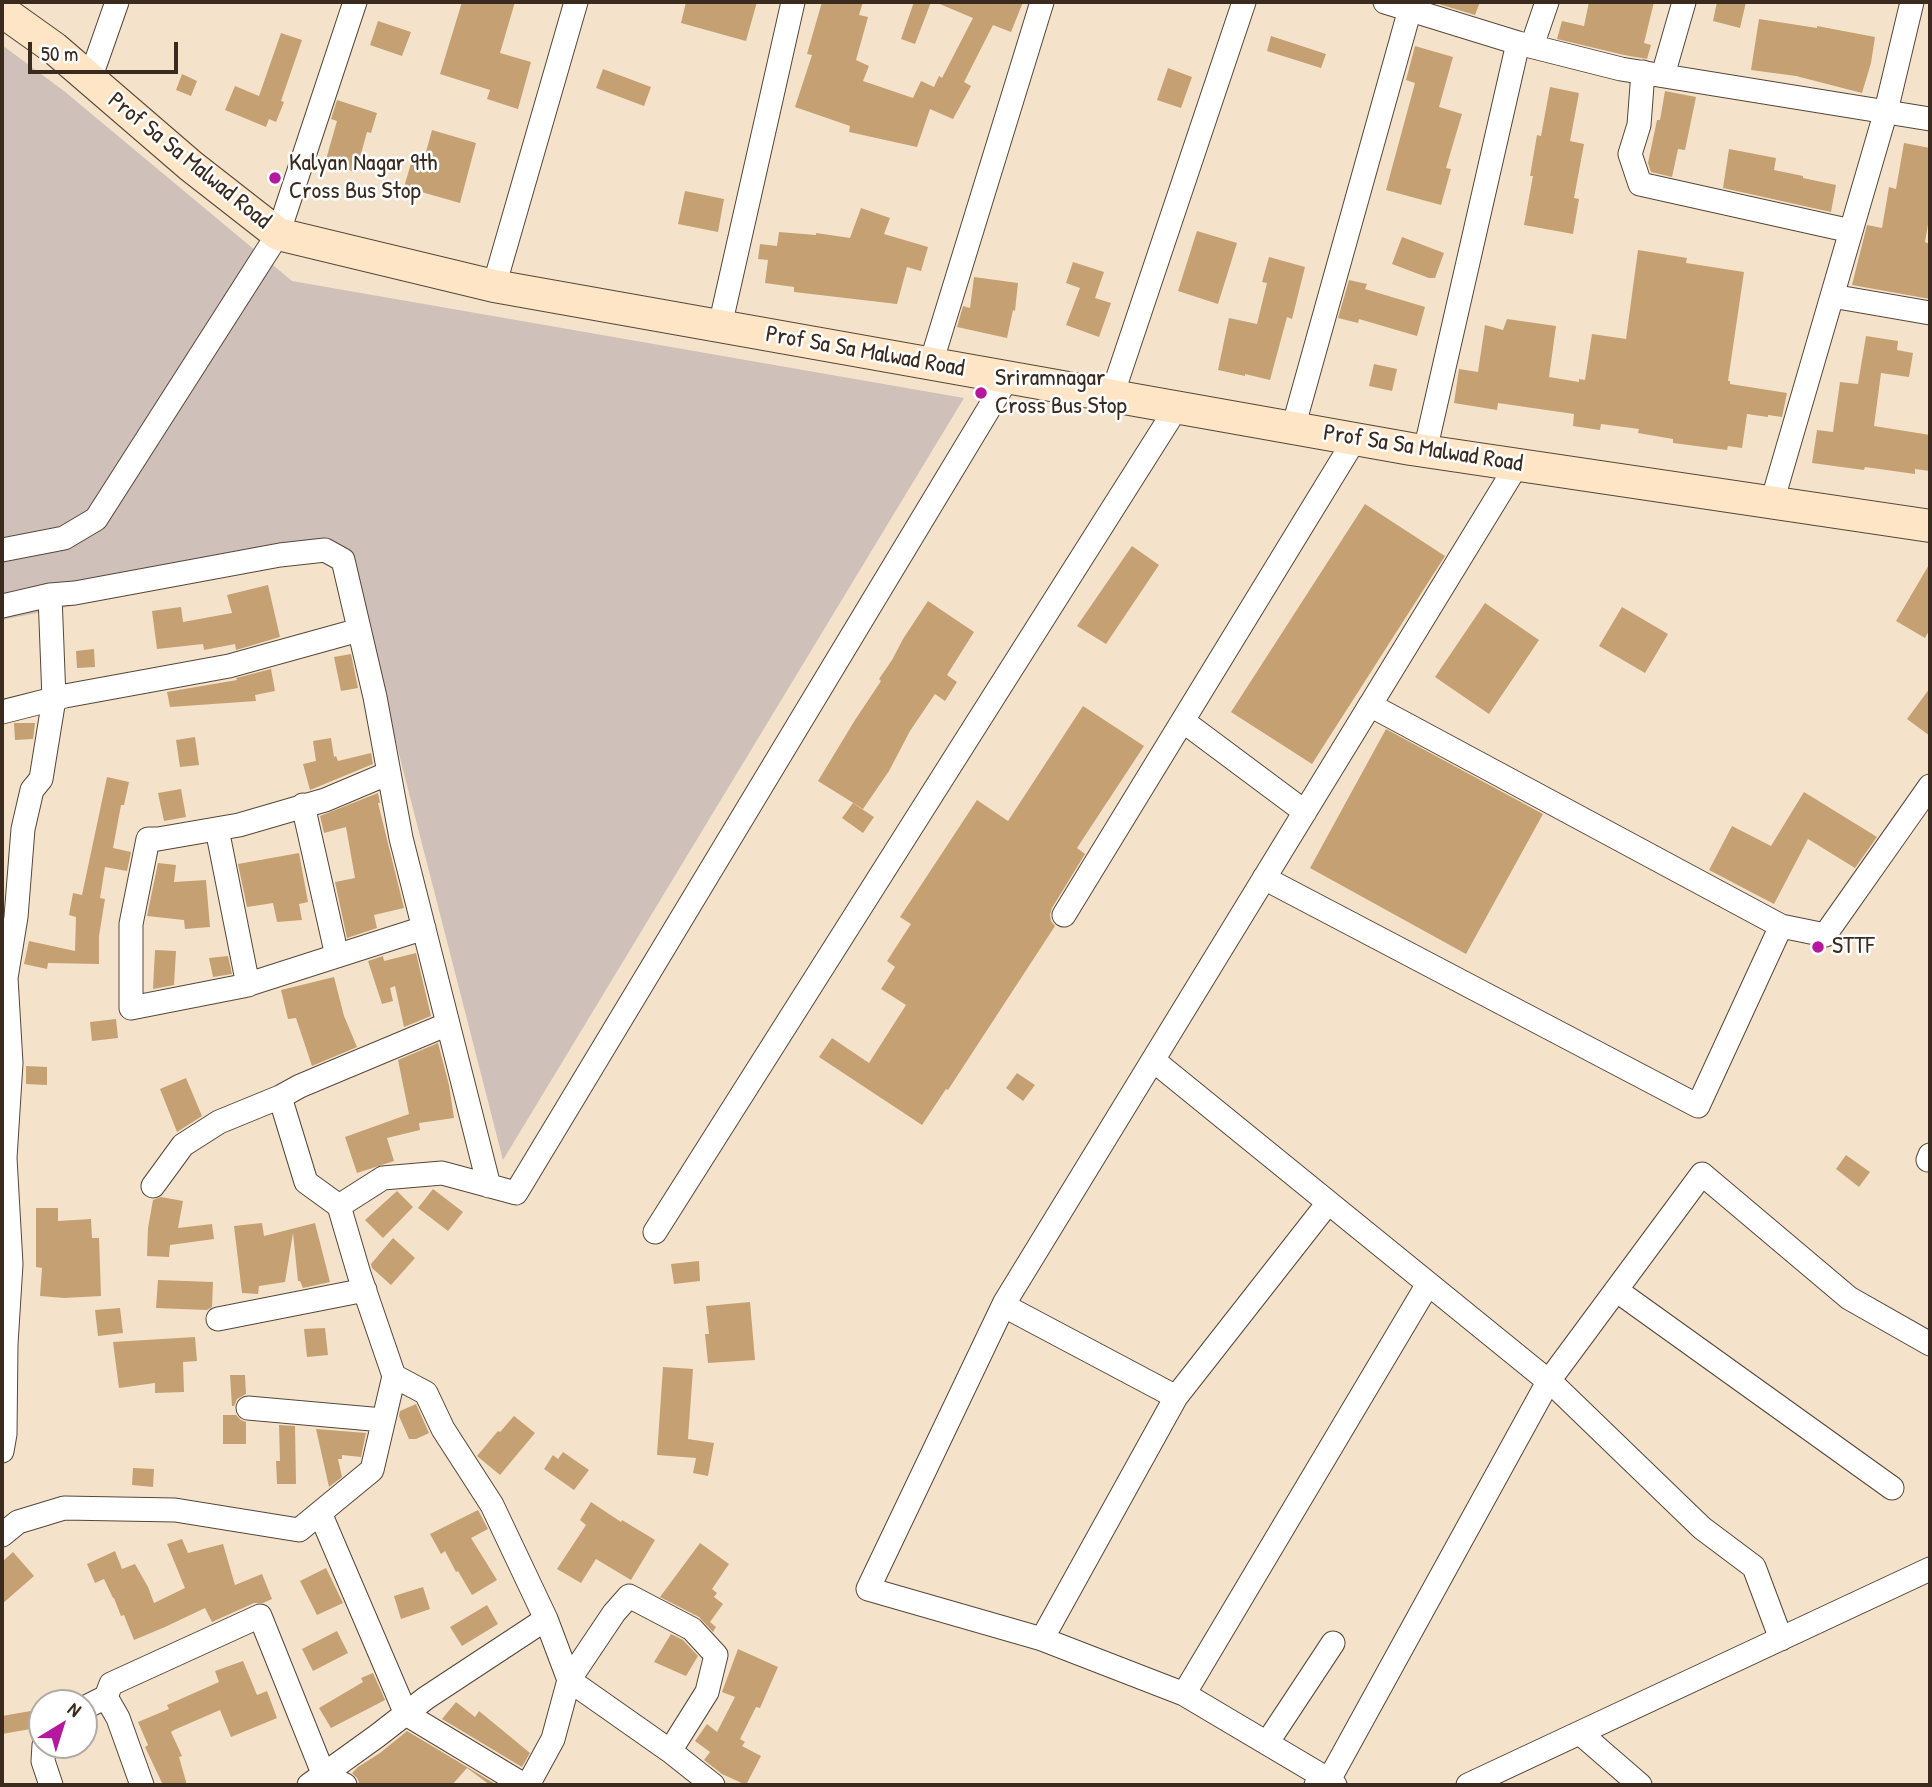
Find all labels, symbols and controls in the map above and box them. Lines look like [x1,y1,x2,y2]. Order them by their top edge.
scale bar [32,28,182,72]
text: 50 m [41,39,78,68]
street label: Prof Sa Sa Malwad Road [102,86,276,236]
place label: Kalyan Nagar 9th Cross Bus Stop [289,150,437,206]
marker: Kalyan Nagar 9th Cross Bus Stop [267,170,283,186]
street label: Prof Sa Sa Malwad Road [763,320,967,384]
place label: Sriramnagar Cross Bus Stop [995,365,1127,421]
marker: Sriramnagar Cross Bus Stop [973,385,989,401]
street label: Prof Sa Sa Malwad Road [1321,419,1525,479]
place label: STTF [1832,933,1874,961]
marker: STTF [1810,939,1826,955]
north arrow [28,1689,98,1759]
text: N [63,1696,87,1722]

